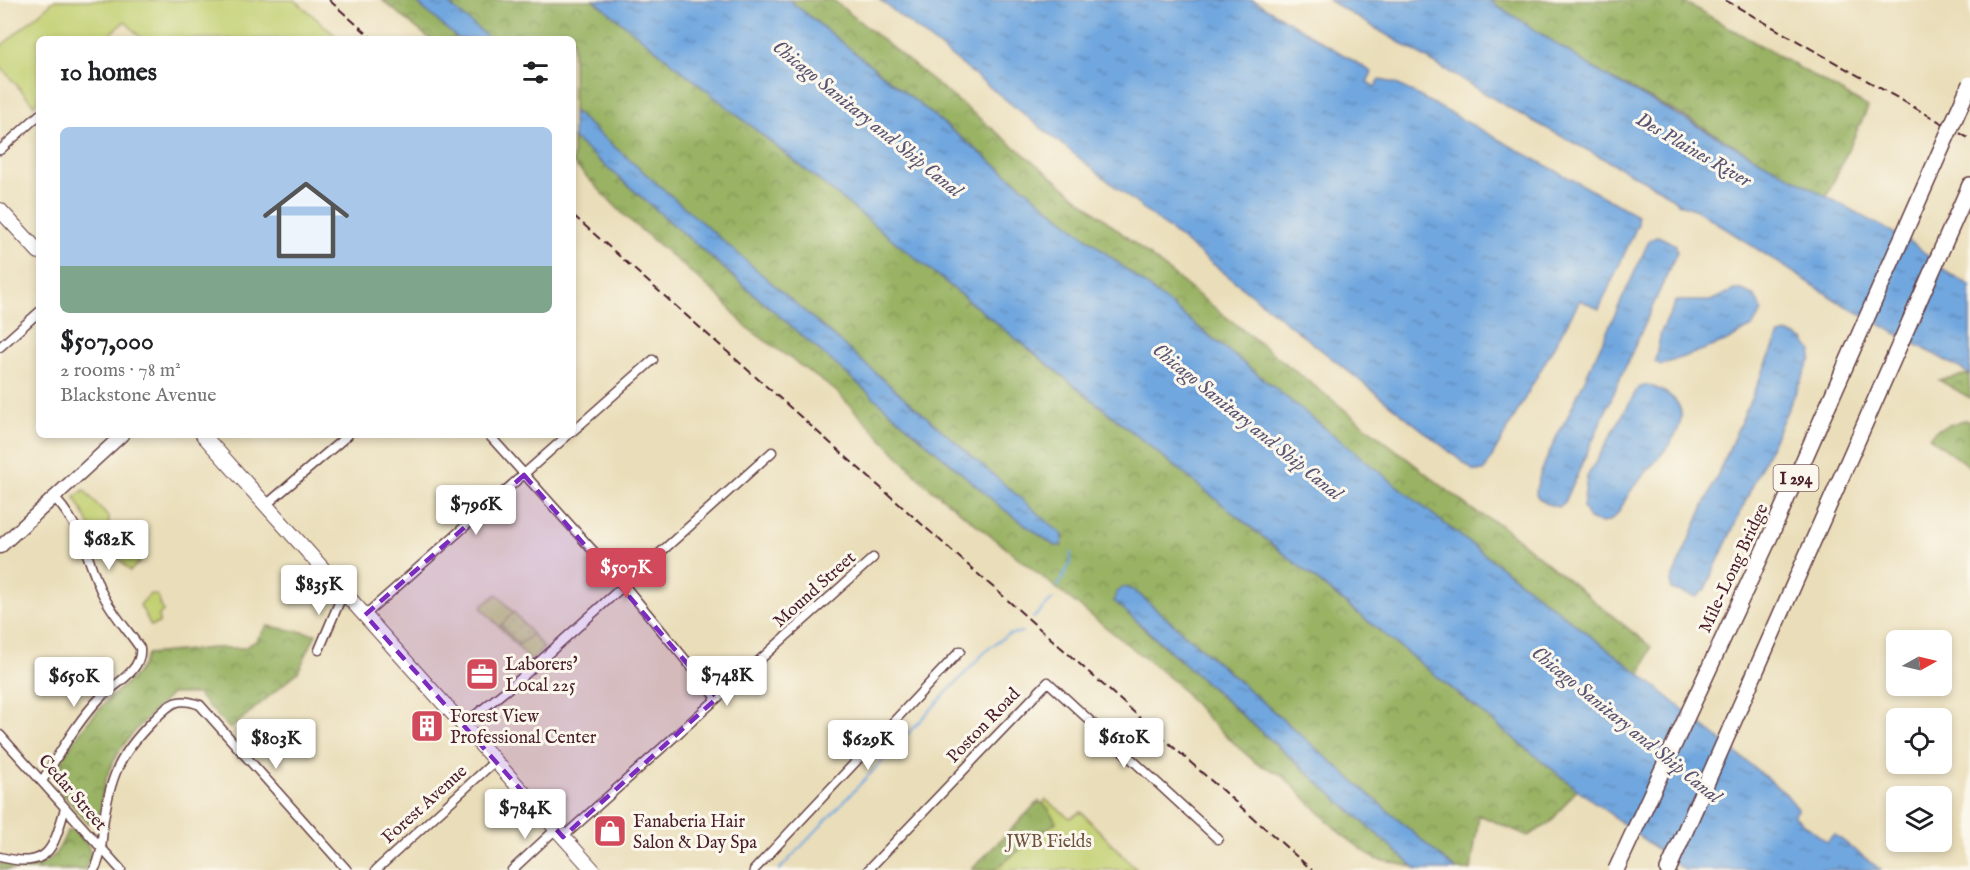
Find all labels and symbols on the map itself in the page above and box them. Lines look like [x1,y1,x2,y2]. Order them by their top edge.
water label: Chicago Sanitary and Ship Canal [767,35,969,206]
water label: Des Plaines River [1631,107,1756,194]
water label: Chicago Sanitary and Ship Canal [1147,338,1349,509]
road number: I 294 [1774,465,1818,491]
pin: $796K [434,485,518,536]
street label: Mile-Long Bridge [1694,500,1774,637]
pin: $682K [67,520,151,571]
street label: Mound Street [769,547,861,633]
pin: $507K [584,548,668,599]
pin: $835K [277,565,361,616]
north arrow [1886,630,1952,696]
water label: Chicago Sanitary and Ship Canal [1526,641,1728,812]
place label: Laborers' Local 225 [505,654,578,698]
office icon: Laborers' Local 225 [464,656,500,692]
pin: $748K [685,656,769,707]
pin: $650K [32,657,116,708]
street label: Poston Road [942,683,1026,769]
place label: Forest View Professional Center [450,706,597,750]
building icon: Forest View Professional Center [409,708,445,744]
pin: $610K [1082,718,1166,769]
pin: $803K [234,719,318,770]
pin: $629K [826,720,910,771]
street label: Cedar Street [32,750,111,836]
street label: Forest Avenue [377,761,473,850]
pin: $784K [483,789,567,840]
place label: Fanaberia Hair Salon & Day Spa [633,811,757,855]
shop icon: Fanaberia Hair Salon & Day Spa [592,813,628,849]
park label: JWB Fields [1004,831,1092,854]

